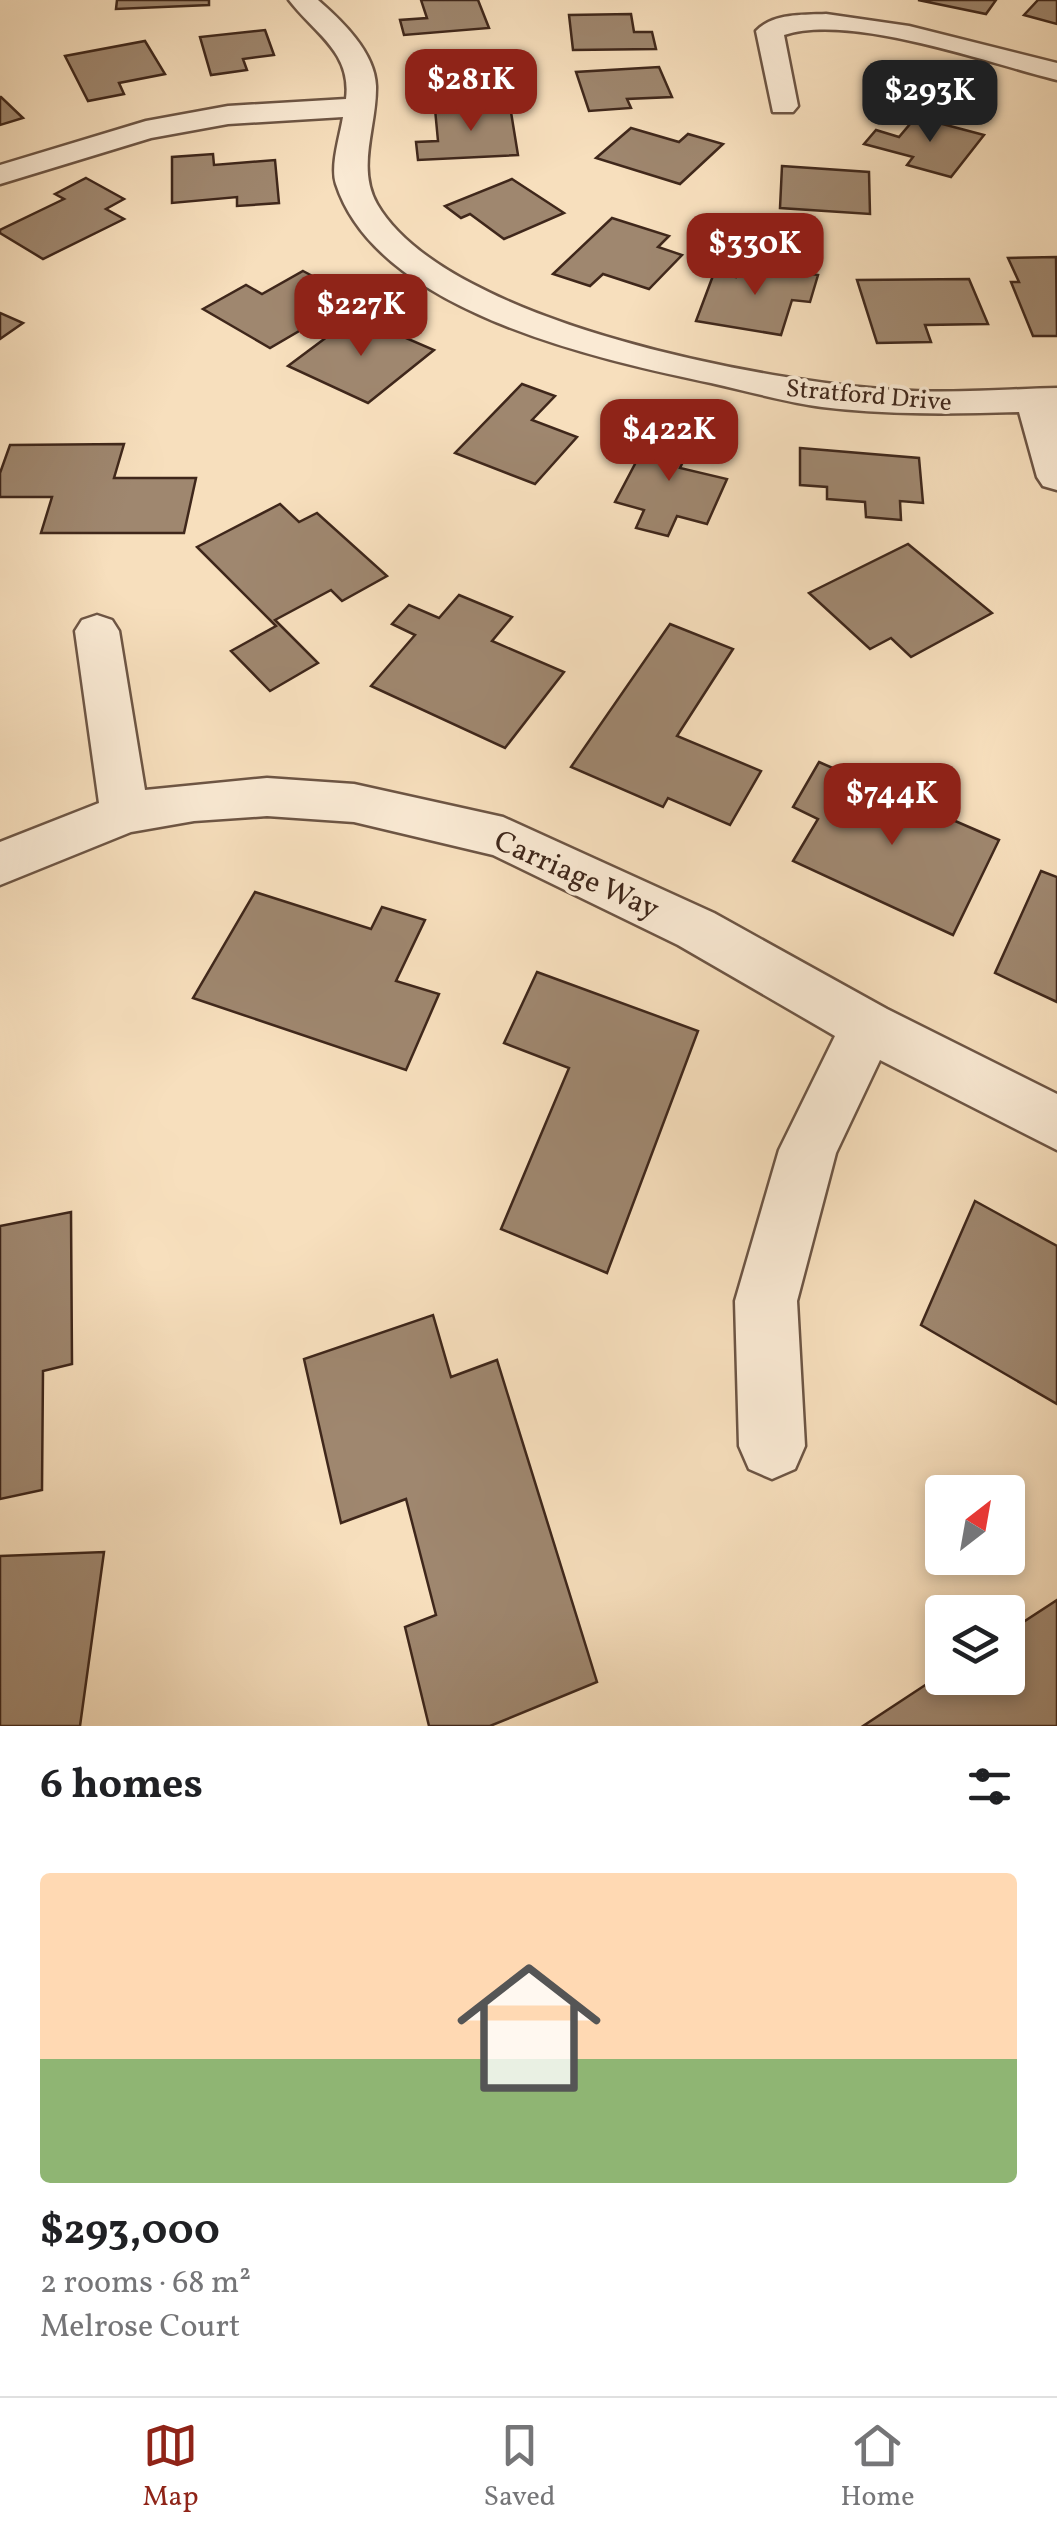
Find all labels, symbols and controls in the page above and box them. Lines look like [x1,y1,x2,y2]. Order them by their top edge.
pin: $281K [401,49,541,134]
text: $281K [427,59,515,103]
pin: $293K [860,60,1000,145]
text: $293K [884,70,976,114]
pin: $330K [685,213,825,298]
text: $330K [709,223,801,267]
pin: $227K [291,274,431,359]
text: $227K [316,284,406,328]
street label: Stratford Drive [784,372,953,421]
pin: $422K [599,399,739,484]
text: $422K [622,409,716,453]
pin: $744K [822,763,962,848]
text: $744K [846,773,938,817]
street label: Carriage Way [487,821,665,931]
north arrow [925,1475,1025,1575]
map controls [925,1475,1025,1695]
button: layers [925,1595,1025,1695]
text: 6 homes [40,1757,203,1816]
icon: filters [962,1759,1017,1814]
icon: home [439,1938,619,2118]
text: $293,000 [40,2203,220,2262]
text: 2 rooms · 68 m² [40,2262,251,2306]
text: Melrose Court [40,2306,240,2350]
tab: Map [142,2418,199,2517]
tab: Saved [483,2418,556,2517]
tab: Home [840,2418,915,2517]

